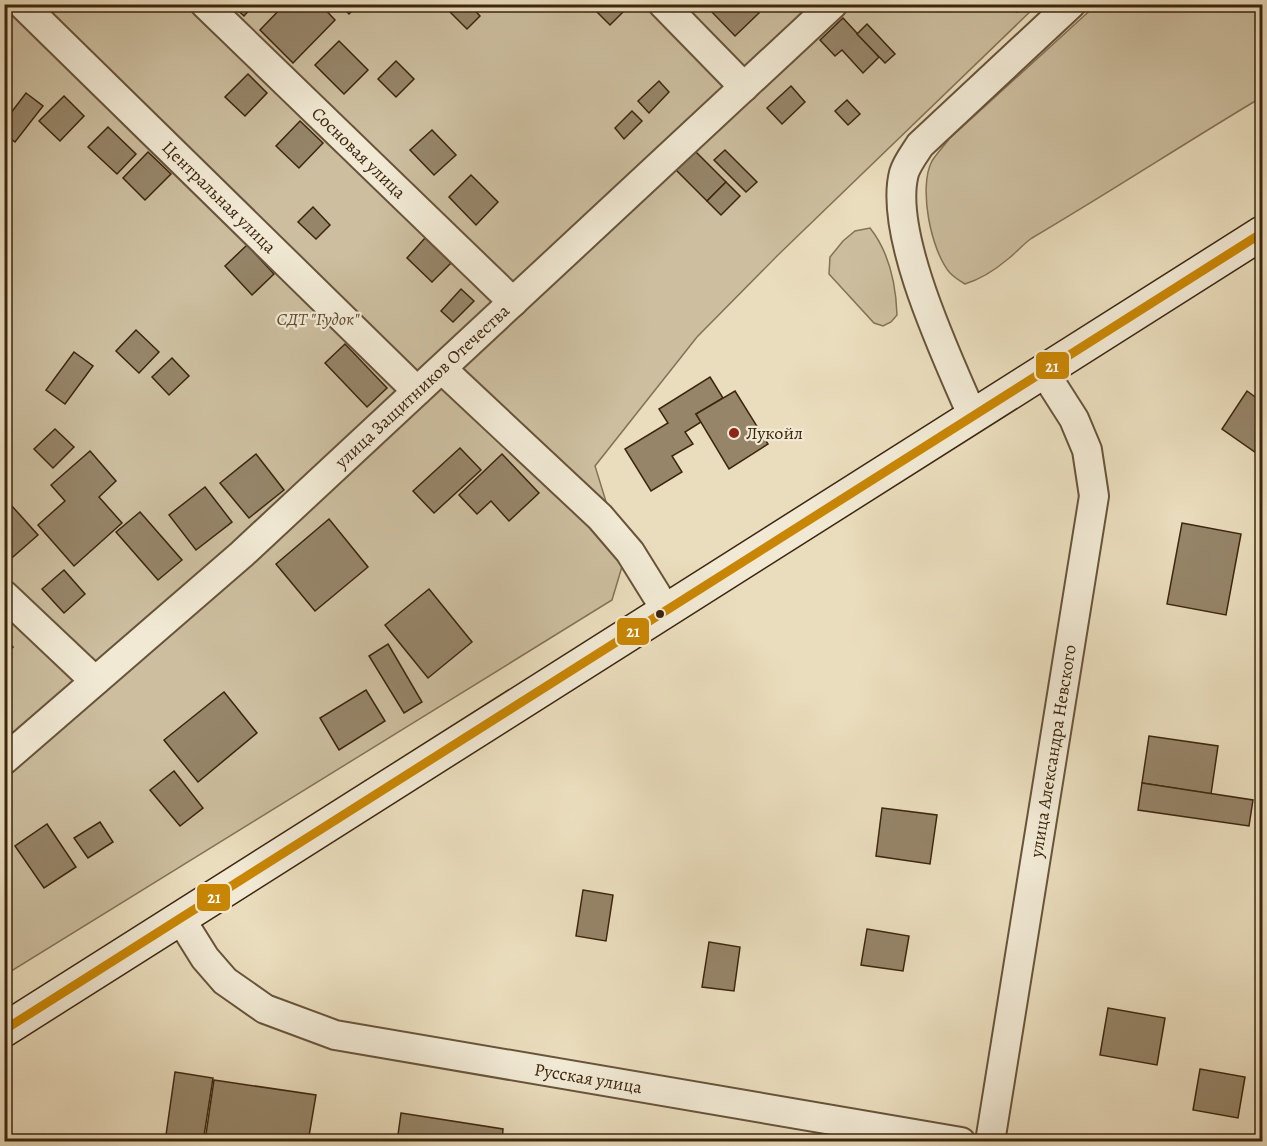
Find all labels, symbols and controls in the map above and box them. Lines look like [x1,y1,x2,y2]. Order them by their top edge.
street label: Сосновая улица [306,102,412,205]
street label: Центральная улица [157,136,282,259]
street label: улица Защитников Отечества [329,299,515,474]
park label: СДТ "Гудок" [277,307,360,331]
line badge: 21 [1035,351,1070,380]
text: 21 [1045,356,1059,378]
place label: Лукойл [746,421,803,445]
marker: Лукойл [727,426,741,440]
unlabelled marker [654,608,666,620]
line badge: 21 [616,617,650,646]
text: 21 [626,621,640,643]
street label: улица Александра Невского [1024,643,1082,860]
line badge: 21 [196,883,231,912]
text: 21 [207,887,221,909]
street label: Русская улица [532,1057,645,1099]

